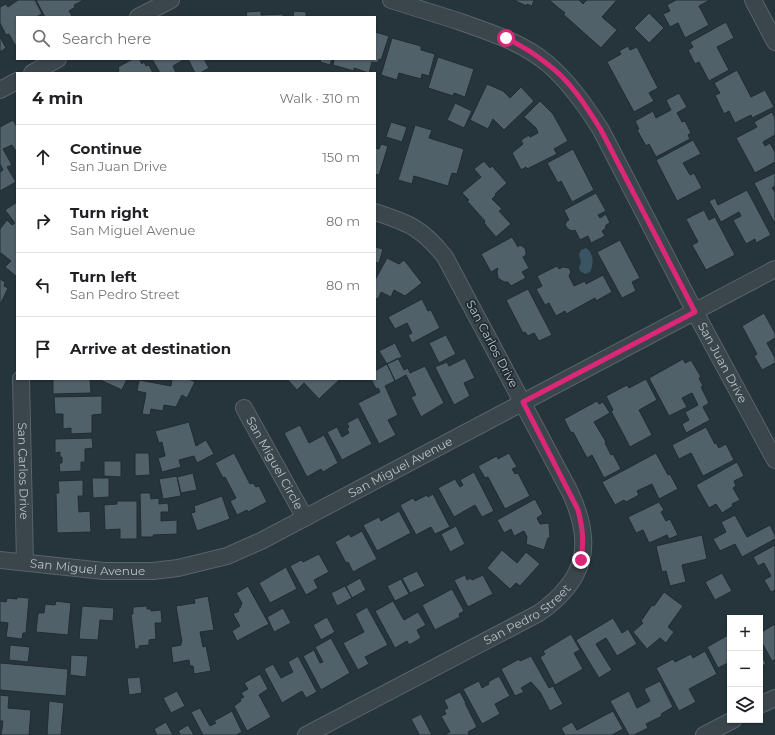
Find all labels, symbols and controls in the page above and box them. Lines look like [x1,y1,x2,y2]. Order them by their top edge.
search box [16,16,376,60]
icon: search [30,27,52,49]
text: Search here [62,29,151,48]
route start [497,29,515,47]
text: 4 min [32,88,83,108]
text: Walk · 310 m [279,90,360,106]
text: Continue [70,139,142,158]
icon: ahead [32,146,54,168]
text: 150 m [322,149,360,165]
text: San Juan Drive [70,158,167,174]
text: Turn right [70,203,149,222]
icon: right [32,210,54,232]
text: 80 m [326,213,360,229]
text: San Miguel Avenue [70,222,195,238]
text: Turn left [70,267,137,286]
icon: left [32,274,54,296]
text: 80 m [326,277,360,293]
text: San Pedro Street [70,286,180,302]
street label: San Carlos Drive [463,297,522,390]
street label: San Juan Drive [695,319,751,406]
icon: arrive [32,338,54,360]
text: Arrive at destination [70,339,231,358]
street label: San Miguel Circle [243,414,307,512]
street label: San Carlos Drive [15,422,32,520]
street label: San Miguel Avenue [345,433,455,501]
route end [572,551,590,569]
street label: San Miguel Avenue [29,555,145,578]
street label: San Pedro Street [481,581,574,648]
map controls [727,615,763,723]
button: + [727,615,763,651]
button: − [727,651,763,687]
button: layers [727,687,763,723]

